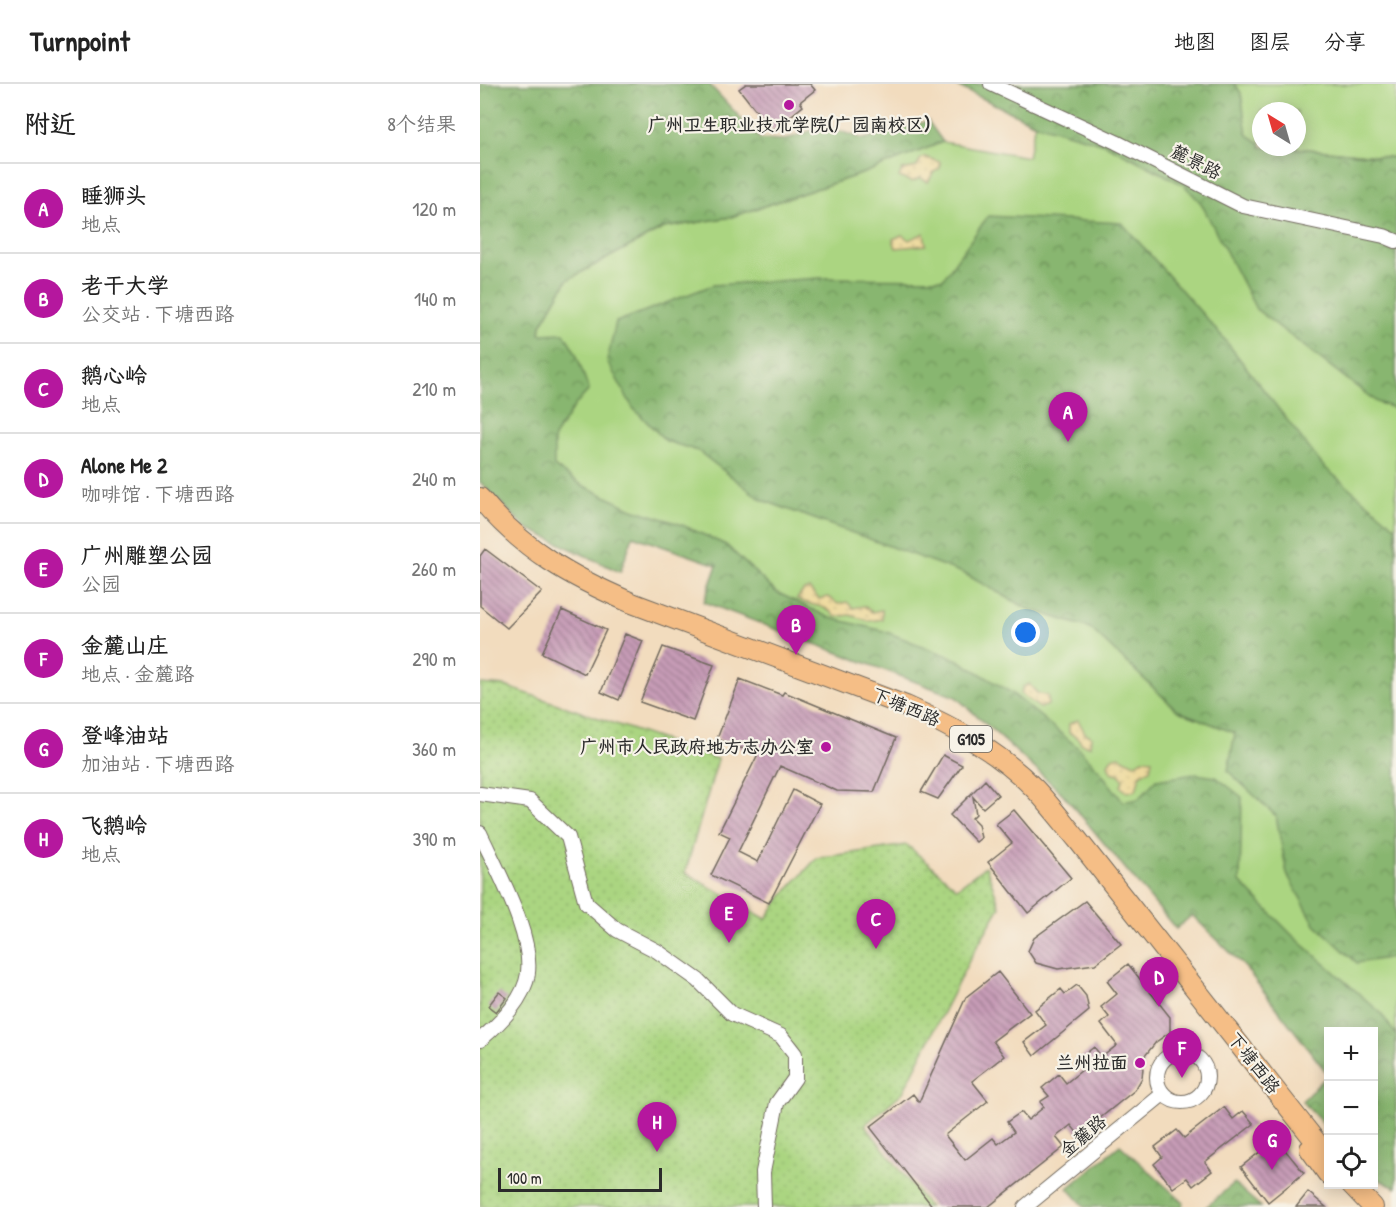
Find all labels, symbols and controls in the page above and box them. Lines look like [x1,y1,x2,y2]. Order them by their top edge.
text: Turnpoint [30,22,130,60]
text: 地图 [1174,27,1216,56]
text: 图层 [1249,27,1291,56]
text: 分享 [1324,27,1366,56]
marker: 广州卫生职业技术学院(广园南校区) [782,98,796,112]
north arrow [1252,102,1306,156]
text: 附近 [24,106,76,141]
text: 8个结果 [387,110,456,137]
place label: 广州卫生职业技术学院(广园南校区) [648,112,930,137]
street label: 麓景路 [1166,138,1226,185]
text: 睡狮头 [81,180,147,210]
text: A [39,195,48,222]
text: 120 m [412,195,456,222]
text: 地点 [81,210,121,237]
text: 老干大学 [81,270,169,300]
text: B [38,285,49,312]
text: 140 m [414,285,456,312]
text: 公交站 · 下塘西路 [81,300,234,327]
text: 鹅心岭 [81,360,147,390]
text: C [38,375,49,402]
text: 210 m [412,375,456,402]
text: 地点 [81,390,121,417]
pin: A [1048,392,1088,442]
text: Alone Me 2 [81,450,167,480]
text: D [39,465,48,492]
text: 240 m [412,465,456,492]
text: 咖啡馆 · 下塘西路 [81,480,234,507]
text: 广州雕塑公园 [81,540,213,570]
text: E [39,555,48,582]
text: 260 m [412,555,456,582]
text: 公园 [81,570,121,597]
pin: B [776,606,816,655]
your location [1011,618,1040,647]
text: 金麓山庄 [81,630,169,660]
text: F [40,645,47,672]
text: 290 m [412,645,456,672]
text: 地点 · 金麓路 [81,660,194,687]
street label: 下塘西路 [868,681,944,732]
text: 登峰油站 [81,720,169,750]
road number: G105 [950,726,992,752]
place label: 广州市人民政府地方志办公室 [580,734,814,759]
text: G [39,735,48,762]
text: 360 m [412,735,456,762]
marker: 广州市人民政府地方志办公室 [819,740,833,754]
text: 加油站 · 下塘西路 [81,750,234,777]
text: 飞鹅岭 [81,810,147,840]
text: H [39,825,48,852]
text: 390 m [413,825,456,852]
text: 地点 [81,840,121,867]
pin: E [710,894,748,943]
pin: C [856,900,896,949]
pin: D [1140,958,1178,1007]
street label: 下塘西路 [1222,1027,1286,1099]
map controls [1324,1027,1378,1189]
button: + [1324,1027,1378,1081]
pin: F [1162,1028,1202,1078]
place label: 兰州拉面 [1056,1050,1128,1075]
marker: 兰州拉面 [1133,1056,1147,1070]
button: − [1324,1081,1378,1135]
pin: H [638,1102,676,1152]
street label: 金麓路 [1054,1109,1111,1163]
pin: G [1252,1120,1292,1170]
button: locate [1324,1135,1378,1189]
scale bar [498,1165,662,1192]
text: 100 m [507,1167,542,1189]

